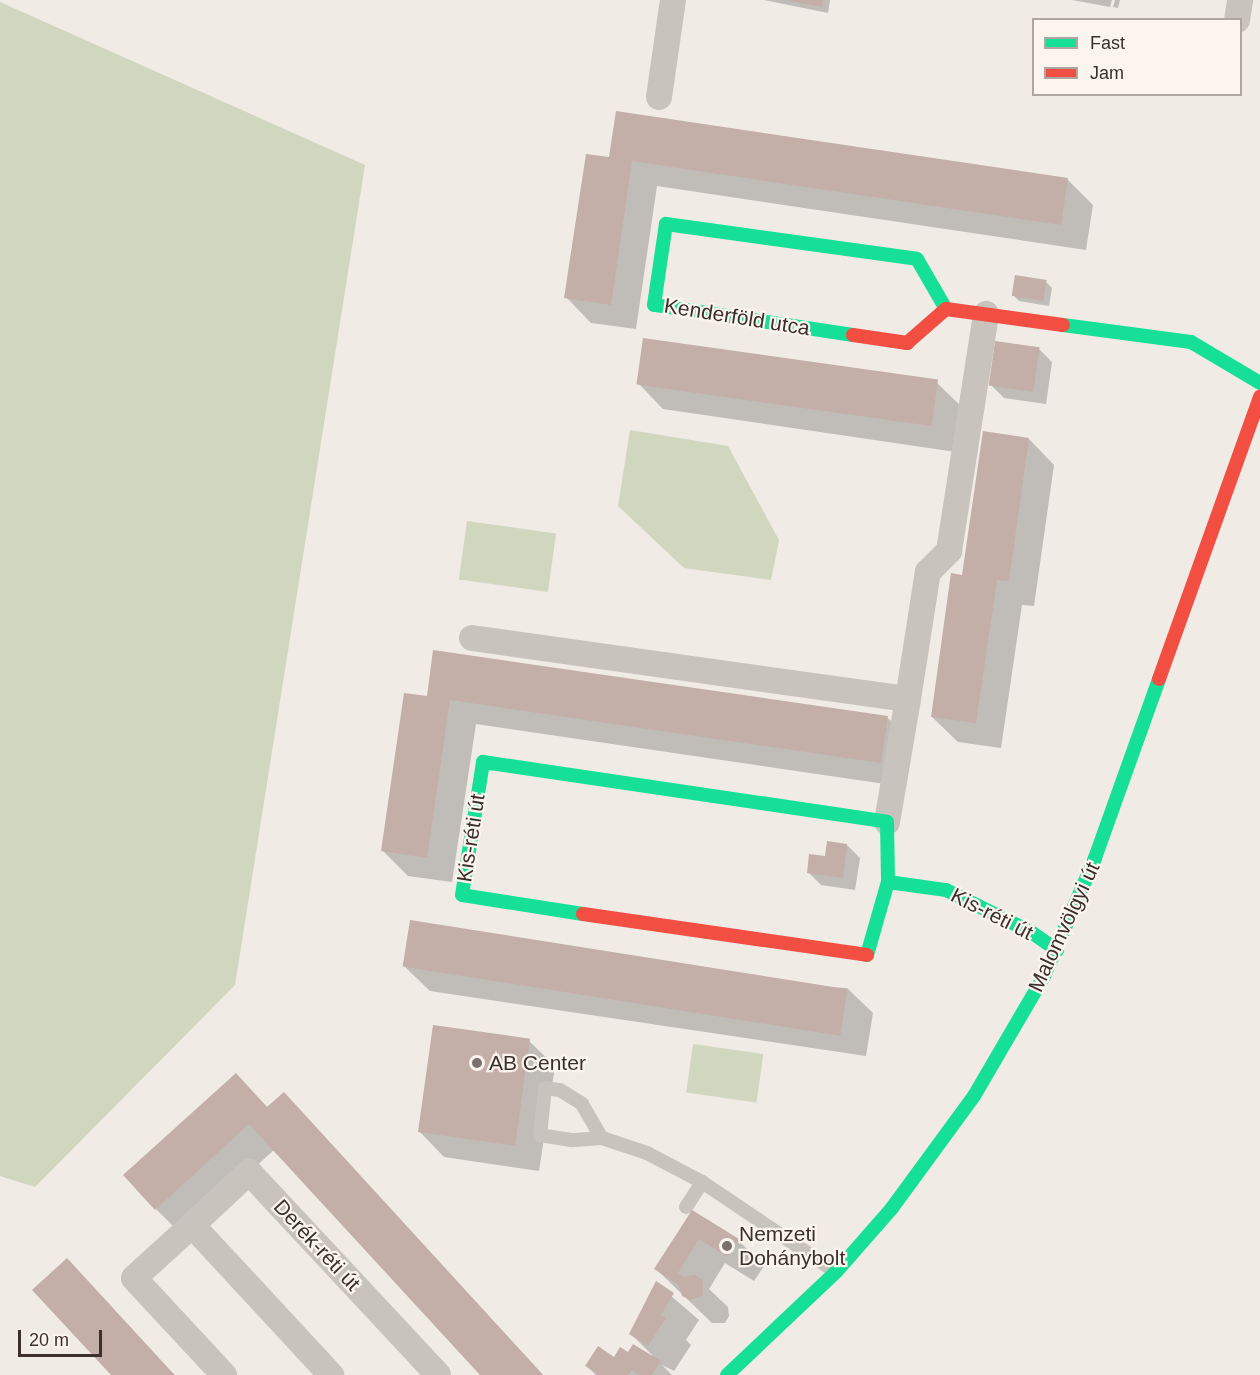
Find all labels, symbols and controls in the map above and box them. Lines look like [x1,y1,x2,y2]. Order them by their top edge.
legend [1032,18,1242,96]
text: Fast [1090,33,1125,53]
text: Jam [1090,63,1124,83]
street label: Kenderföld utca [662,293,812,341]
street label: Kis-réti út [452,792,490,884]
street label: Malomvölgyi út [1023,858,1105,996]
street label: Kis-réti út [947,883,1037,945]
place label: AB Center [489,1050,586,1076]
marker: AB Center [470,1056,484,1070]
street label: Derék-réti út [268,1194,366,1296]
place label: Nemzeti Dohánybolt [739,1221,845,1271]
marker: Nemzeti Dohánybolt [720,1239,734,1253]
scale bar [21,1318,105,1356]
text: 20 m [29,1330,69,1350]

